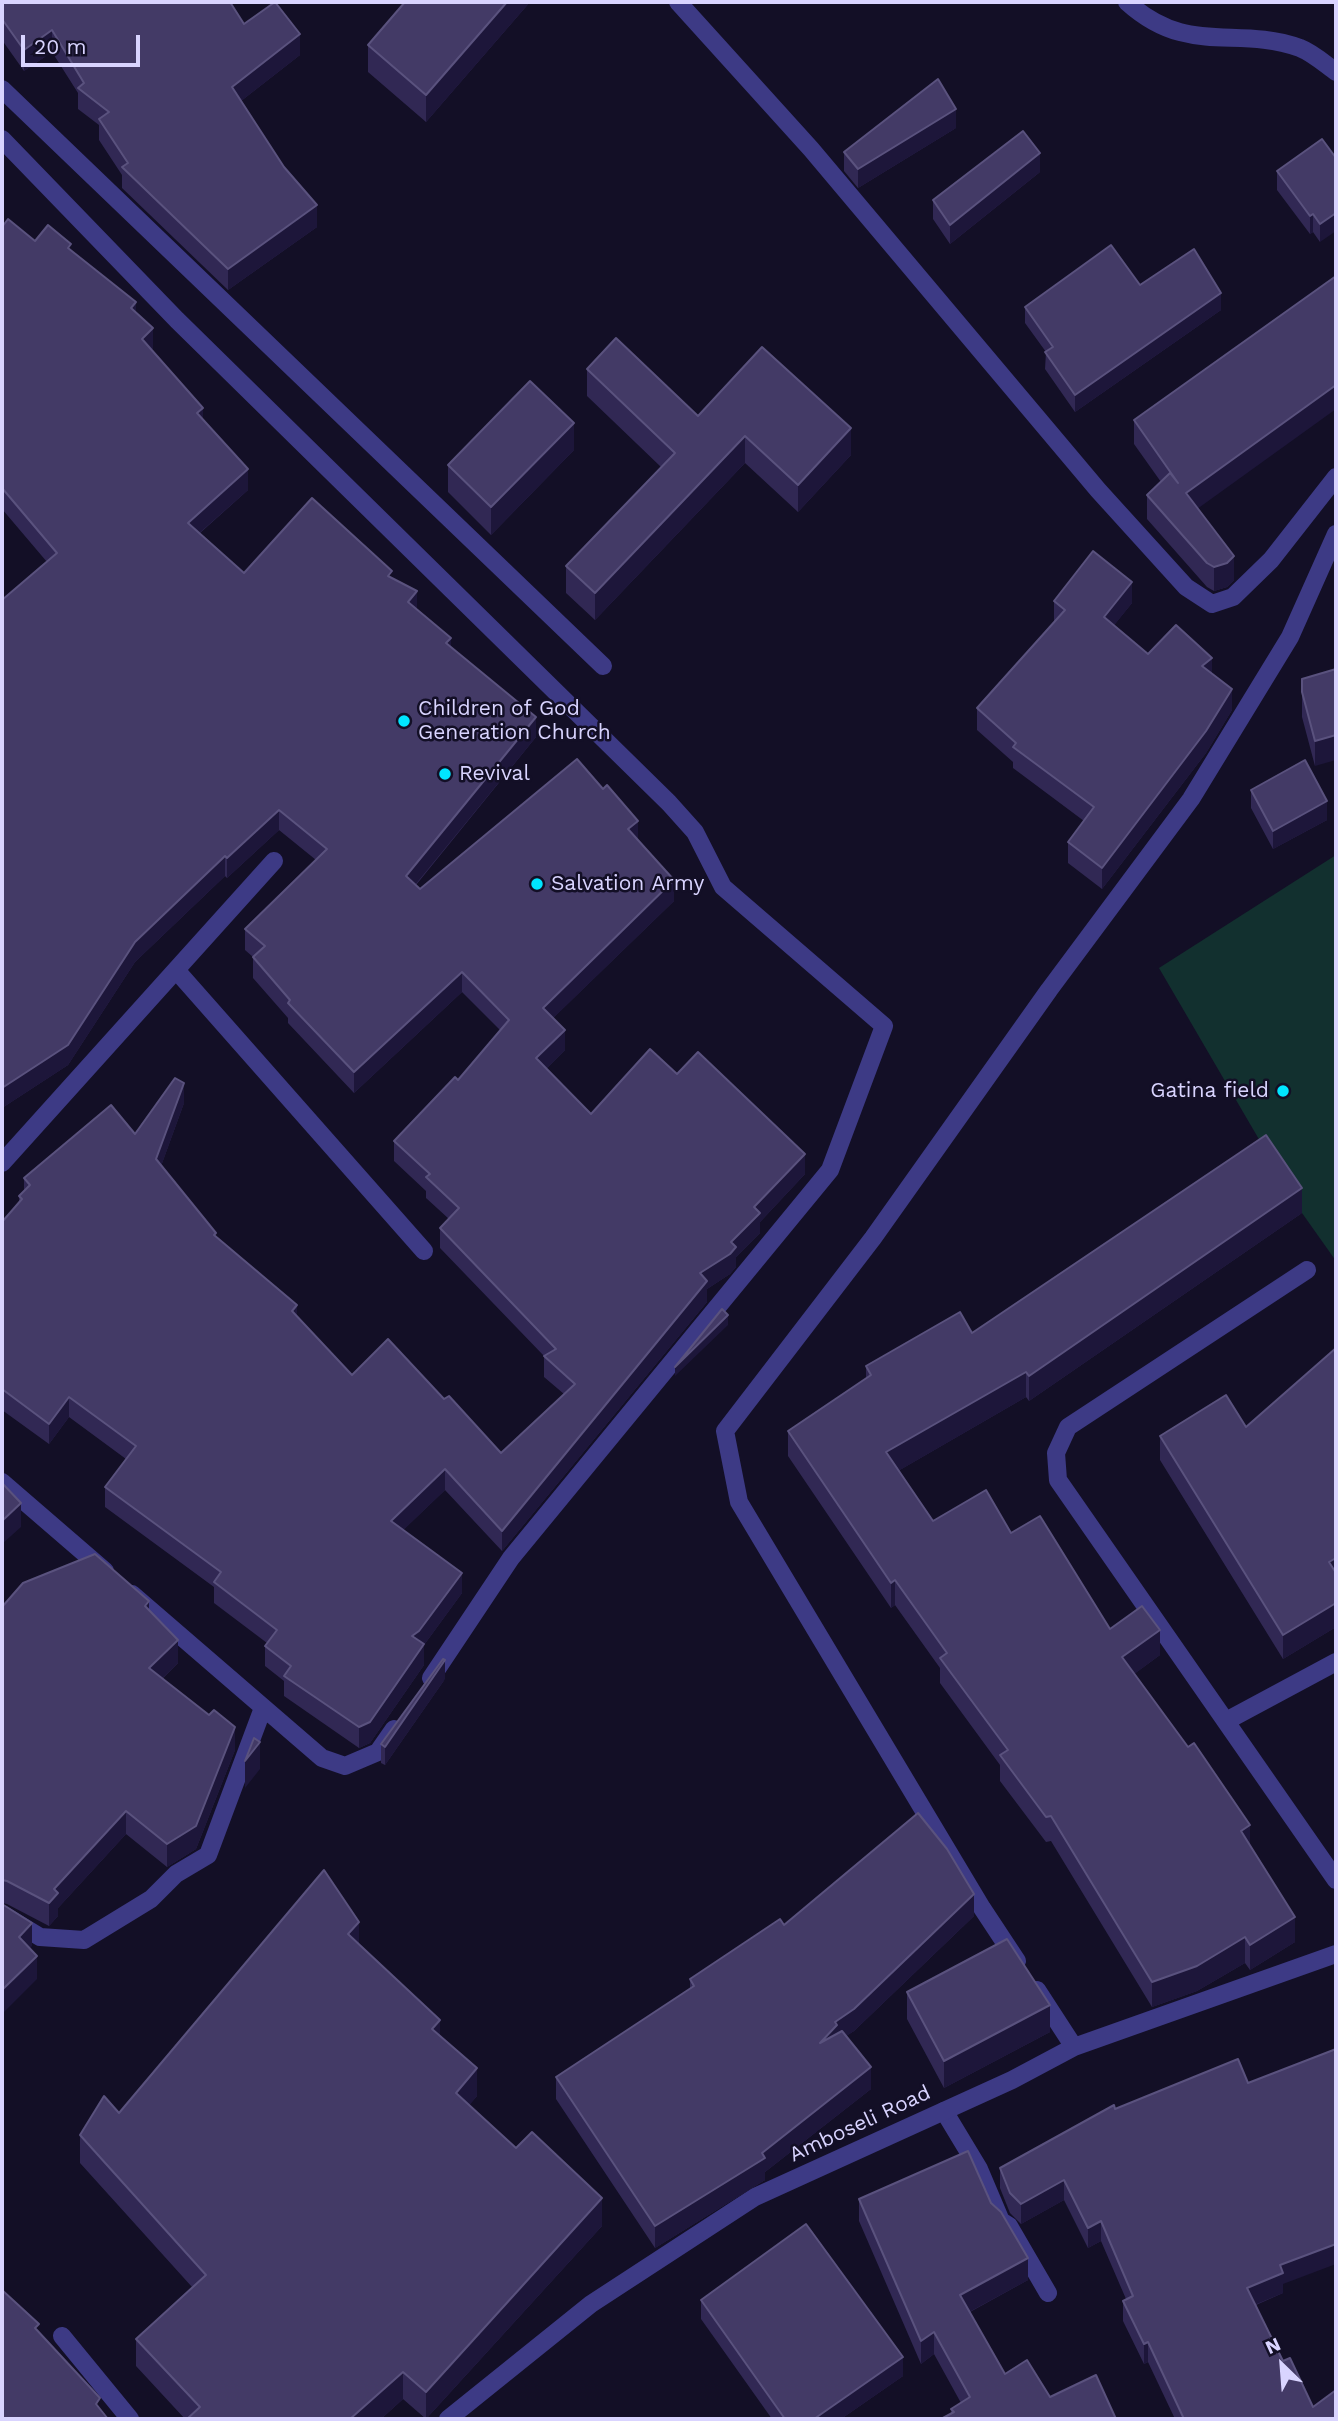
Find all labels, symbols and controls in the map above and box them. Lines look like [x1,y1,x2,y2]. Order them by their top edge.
scale bar [24,21,144,65]
text: 20 m [34,34,86,59]
place label: Children of God Generation Church [418,696,611,746]
marker: Children of God Generation Church [396,713,412,729]
place label: Revival [459,761,530,787]
marker: Revival [437,766,453,782]
place label: Salvation Army [551,871,704,897]
marker: Salvation Army [529,876,545,892]
place label: Gatina field [1150,1078,1269,1104]
marker: Gatina field [1275,1083,1291,1099]
street label: Amboseli Road [785,2080,935,2168]
north arrow [1247,2330,1317,2400]
text: N [1262,2332,1284,2359]

